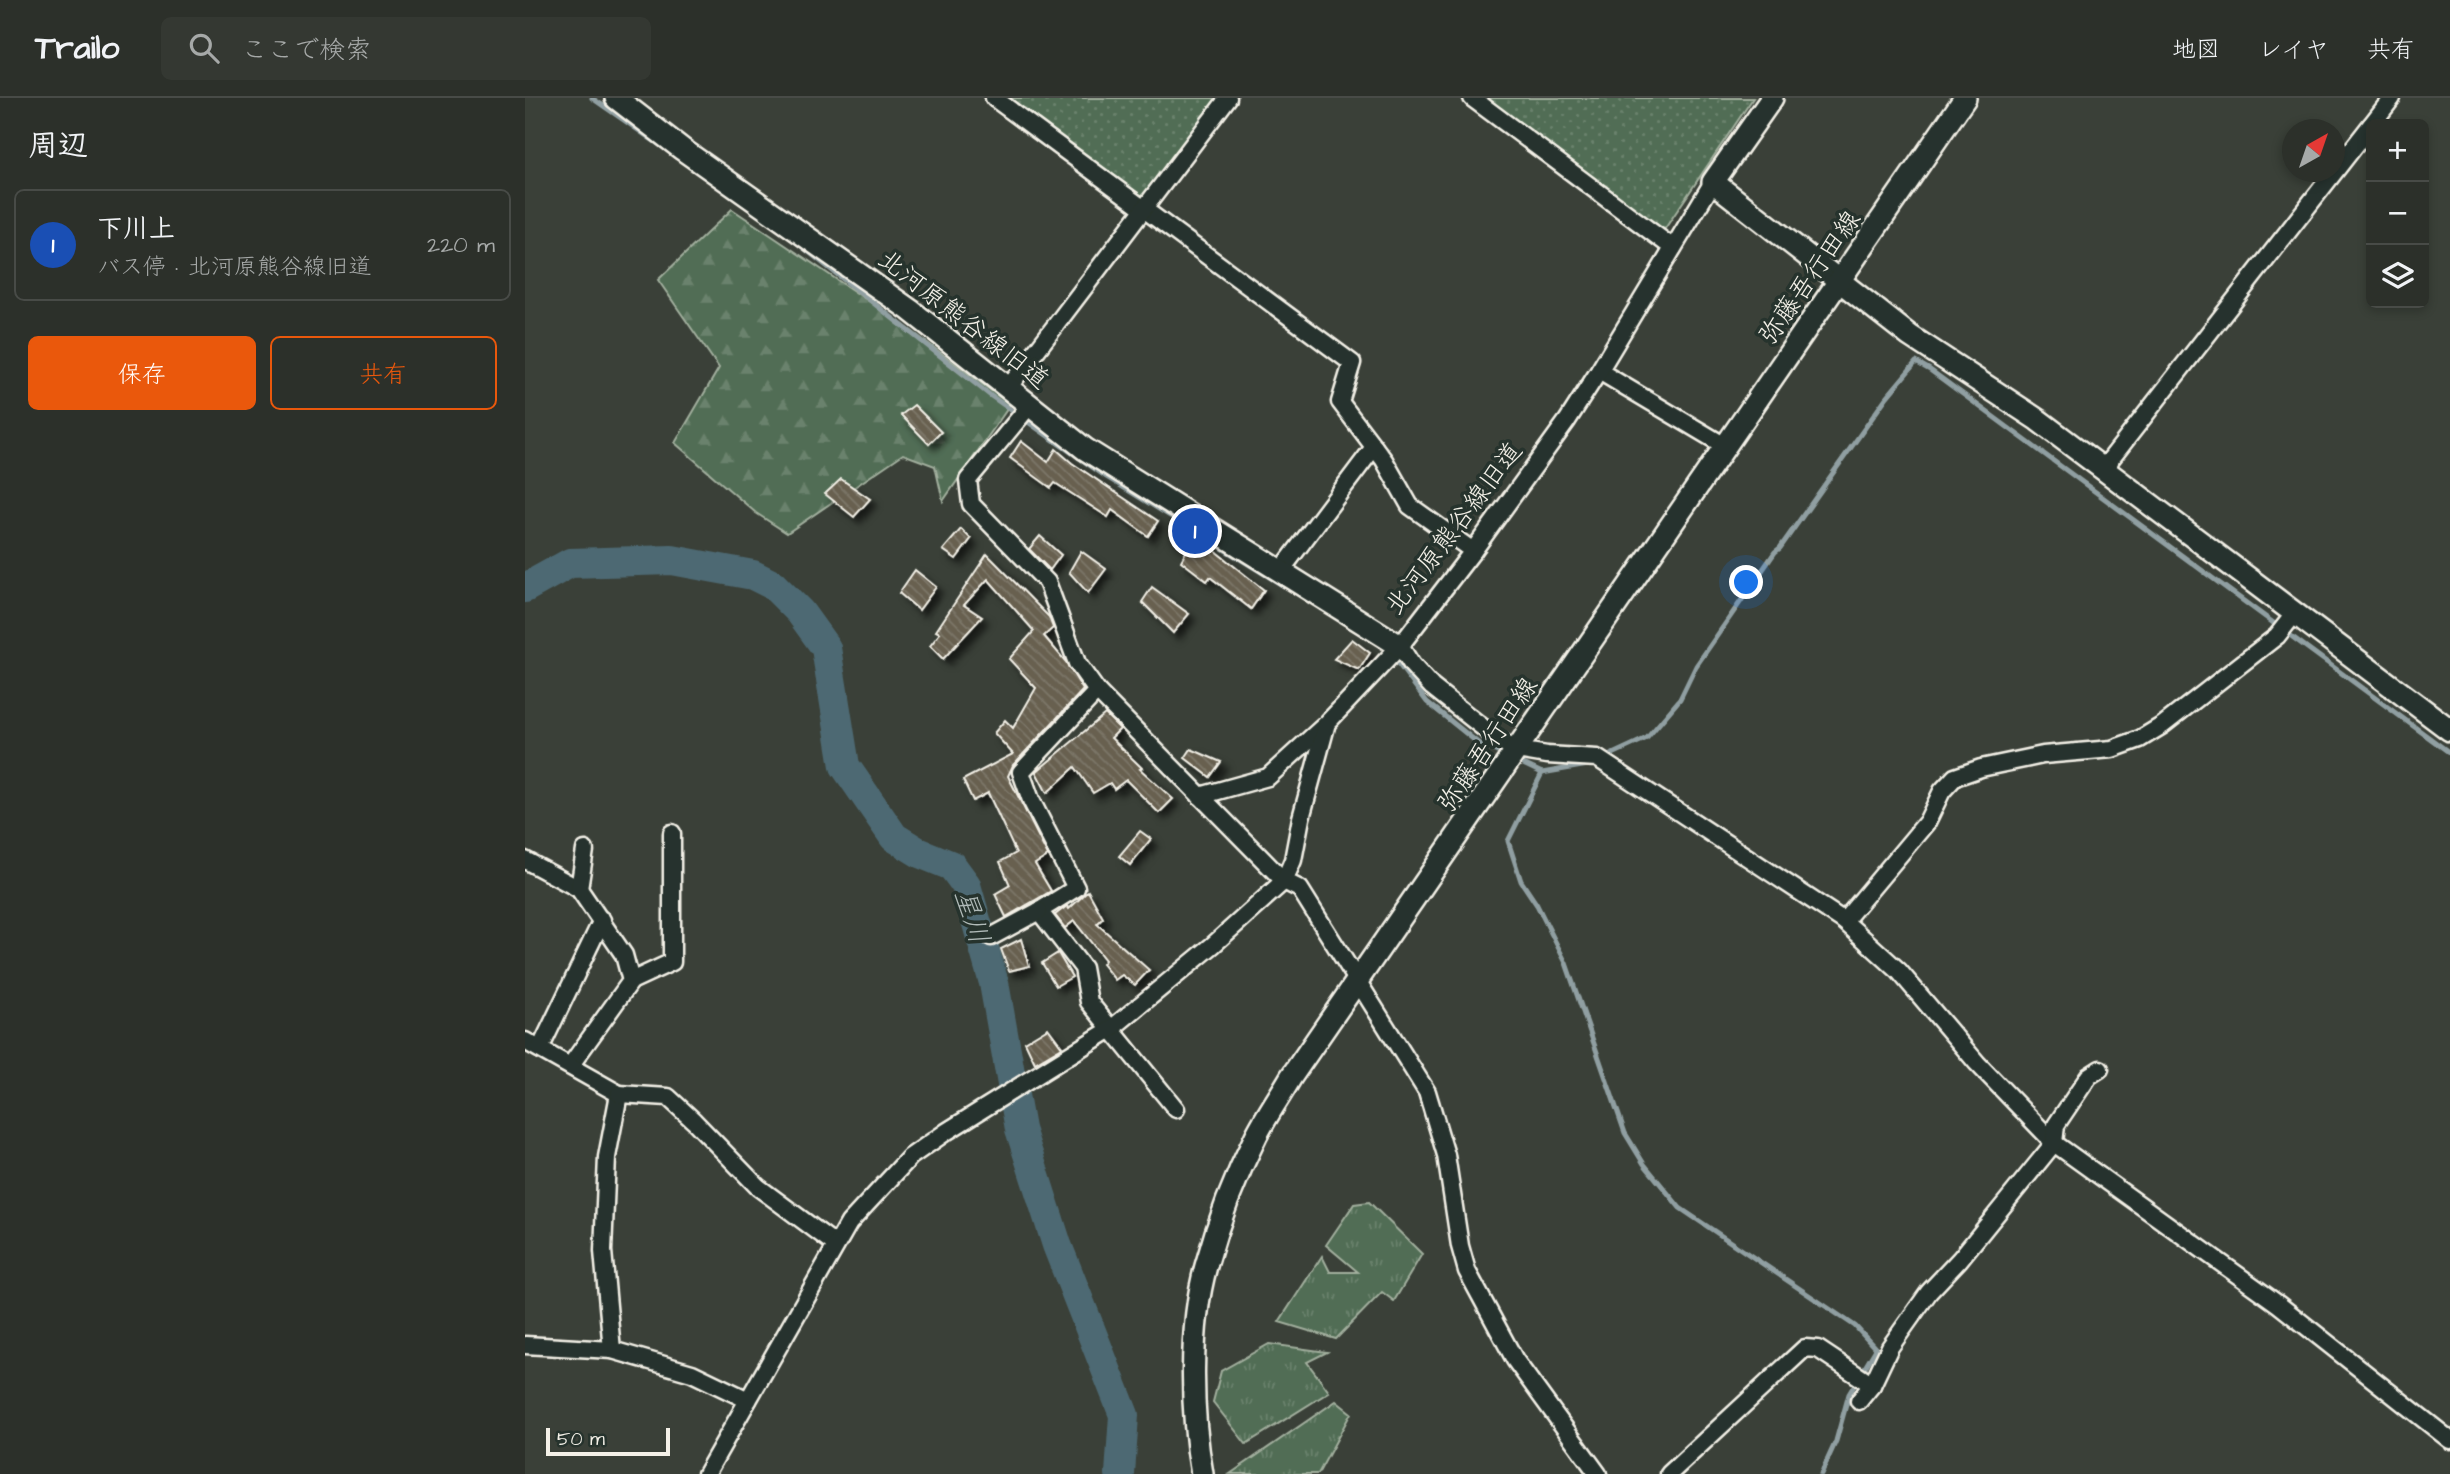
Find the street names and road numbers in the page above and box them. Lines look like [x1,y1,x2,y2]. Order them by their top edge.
street label: 弥藤吾行田線 [1750,203,1869,352]
street label: 北河原熊谷線旧道 [870,242,1056,398]
street label: 北河原熊谷線旧道 [1377,435,1531,622]
street label: 弥藤吾行田線 [1429,670,1546,819]

